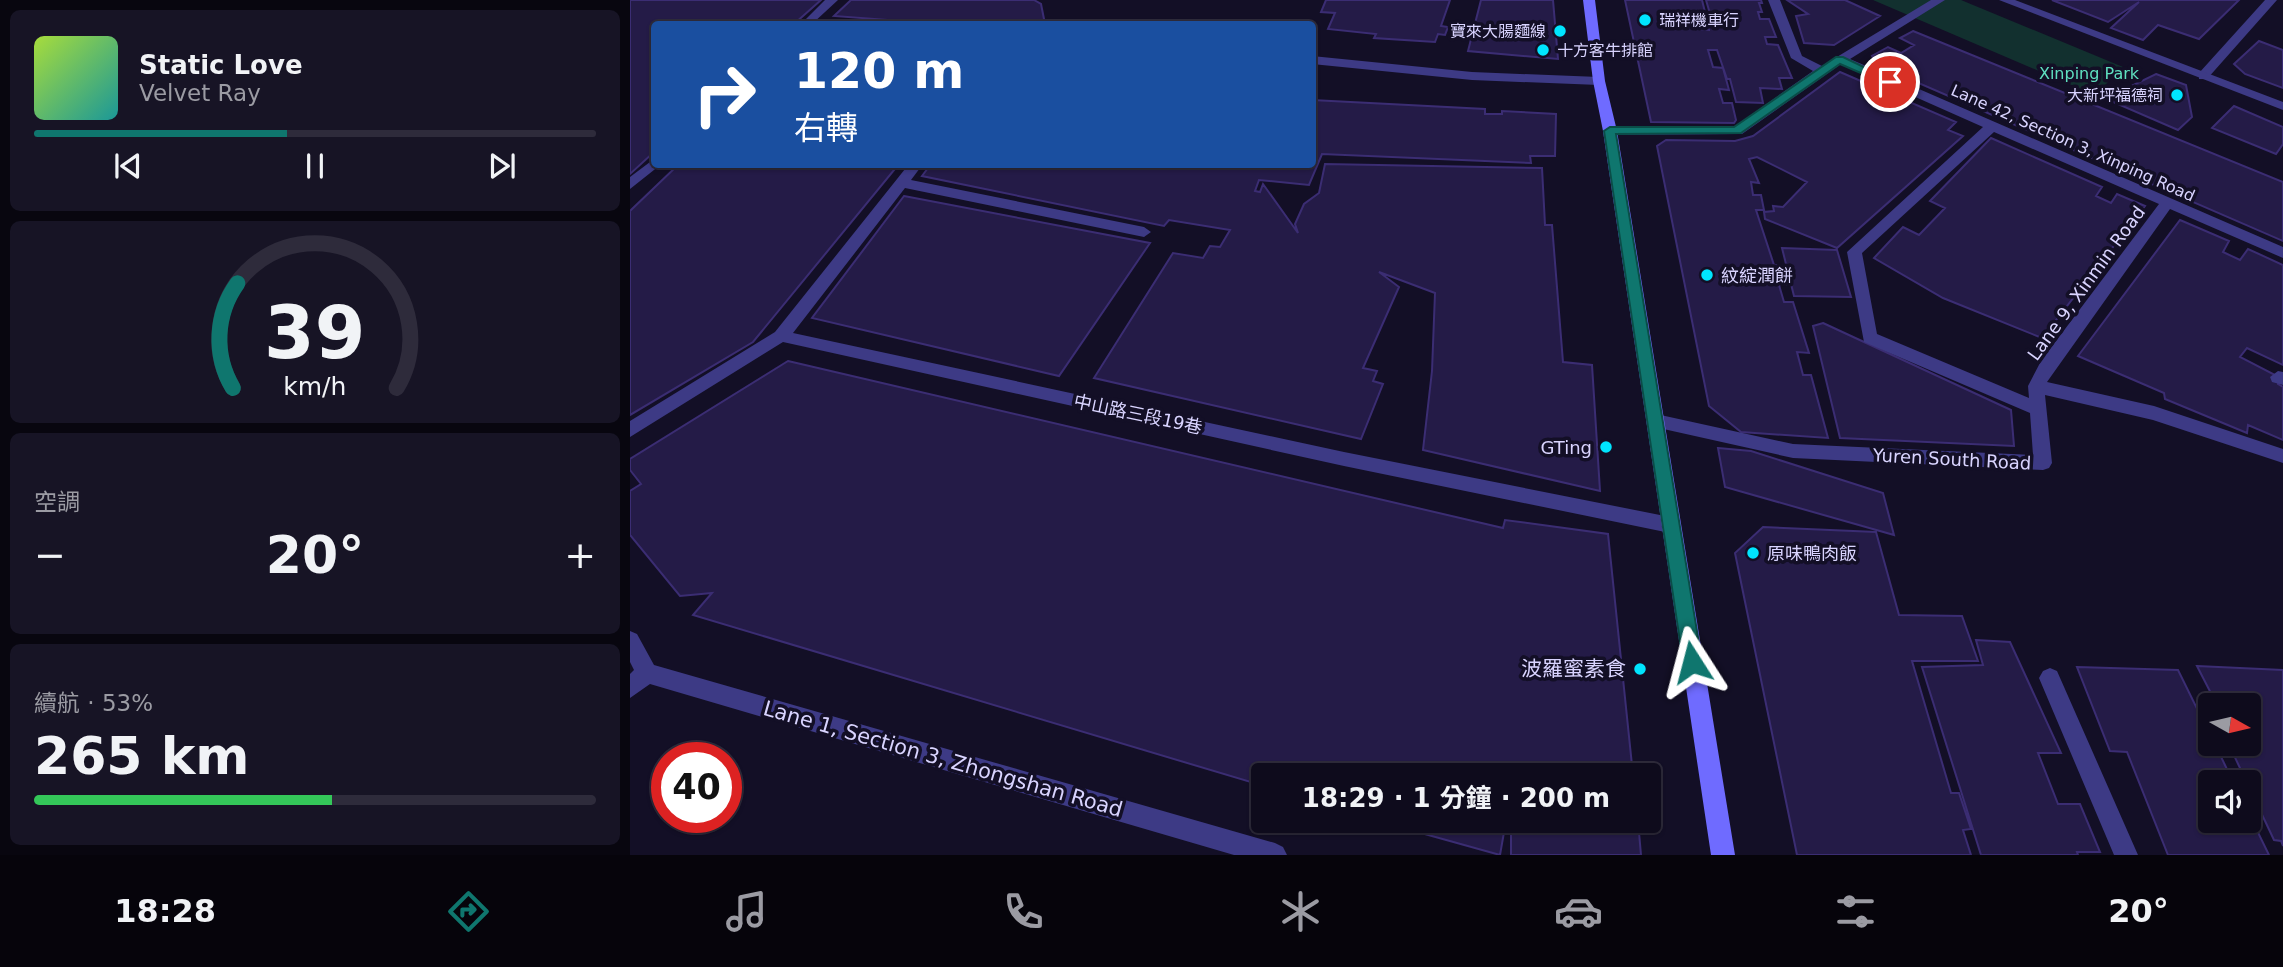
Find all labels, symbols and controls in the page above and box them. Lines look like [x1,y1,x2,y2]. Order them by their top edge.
place label: 瑞祥機車行 [1659,11,1739,30]
marker: 瑞祥機車行 [1637,12,1653,28]
place label: 寶來大腸麵線 [1450,22,1546,41]
marker: 寶來大腸麵線 [1552,23,1568,39]
place label: 十方客牛排館 [1557,41,1653,60]
marker: 十方客牛排館 [1535,42,1551,58]
text: 120 m [794,43,964,100]
icon: right [679,49,770,140]
text: Static Love [139,50,303,80]
pin [1860,52,1920,112]
icon: arrive [1871,63,1909,101]
park label: Xinping Park [2039,64,2140,83]
text: Velvet Ray [139,80,261,106]
street label: Lane 42, Section 3, Xinping Road [1948,80,2198,206]
place label: 大新坪福德祠 [2067,86,2163,105]
marker: 大新坪福德祠 [2169,87,2185,103]
text: 右轉 [794,109,858,147]
icon: previous [109,147,147,185]
icon: pause [296,147,334,185]
icon: next [483,147,521,185]
street label: Lane 9, Xinmin Road [2023,202,2149,364]
place label: 紋綻潤餅 [1721,265,1793,286]
marker: 紋綻潤餅 [1699,267,1715,283]
text: 39 [264,290,366,375]
text: km/h [283,372,347,401]
street label: 中山路三段19巷 [1072,390,1204,438]
place label: GTing [1540,437,1592,458]
marker: GTing [1598,439,1614,455]
street label: Yuren South Road [1871,444,2032,474]
text: 空調 [34,489,80,515]
text: 20° [266,525,364,585]
text: − [34,533,66,577]
text: + [564,533,596,577]
place label: 原味鴨肉飯 [1767,543,1857,564]
marker: 原味鴨肉飯 [1745,545,1761,561]
position arrow [1655,625,1729,699]
place label: 波羅蜜素食 [1521,657,1626,681]
marker: 波羅蜜素食 [1632,661,1648,677]
text: 續航 · 53% [34,690,153,716]
north arrow [2198,693,2261,756]
map controls [2198,693,2261,833]
street label: Lane 1, Section 3, Zhongshan Road [761,696,1125,822]
text: 265 km [34,726,249,786]
speed limit sign: 40 [651,742,742,833]
button: sound [2198,770,2261,833]
text: 18:29 · 1 分鐘 · 200 m [1302,783,1610,813]
icon: directions [444,887,493,936]
icon: music [722,887,771,936]
icon: phone [999,887,1048,936]
icon: climate [1276,887,1325,936]
icon: car [1554,887,1603,936]
icon: filters [1831,887,1880,936]
text: 18:28 [114,892,216,930]
text: 20° [2108,892,2169,930]

